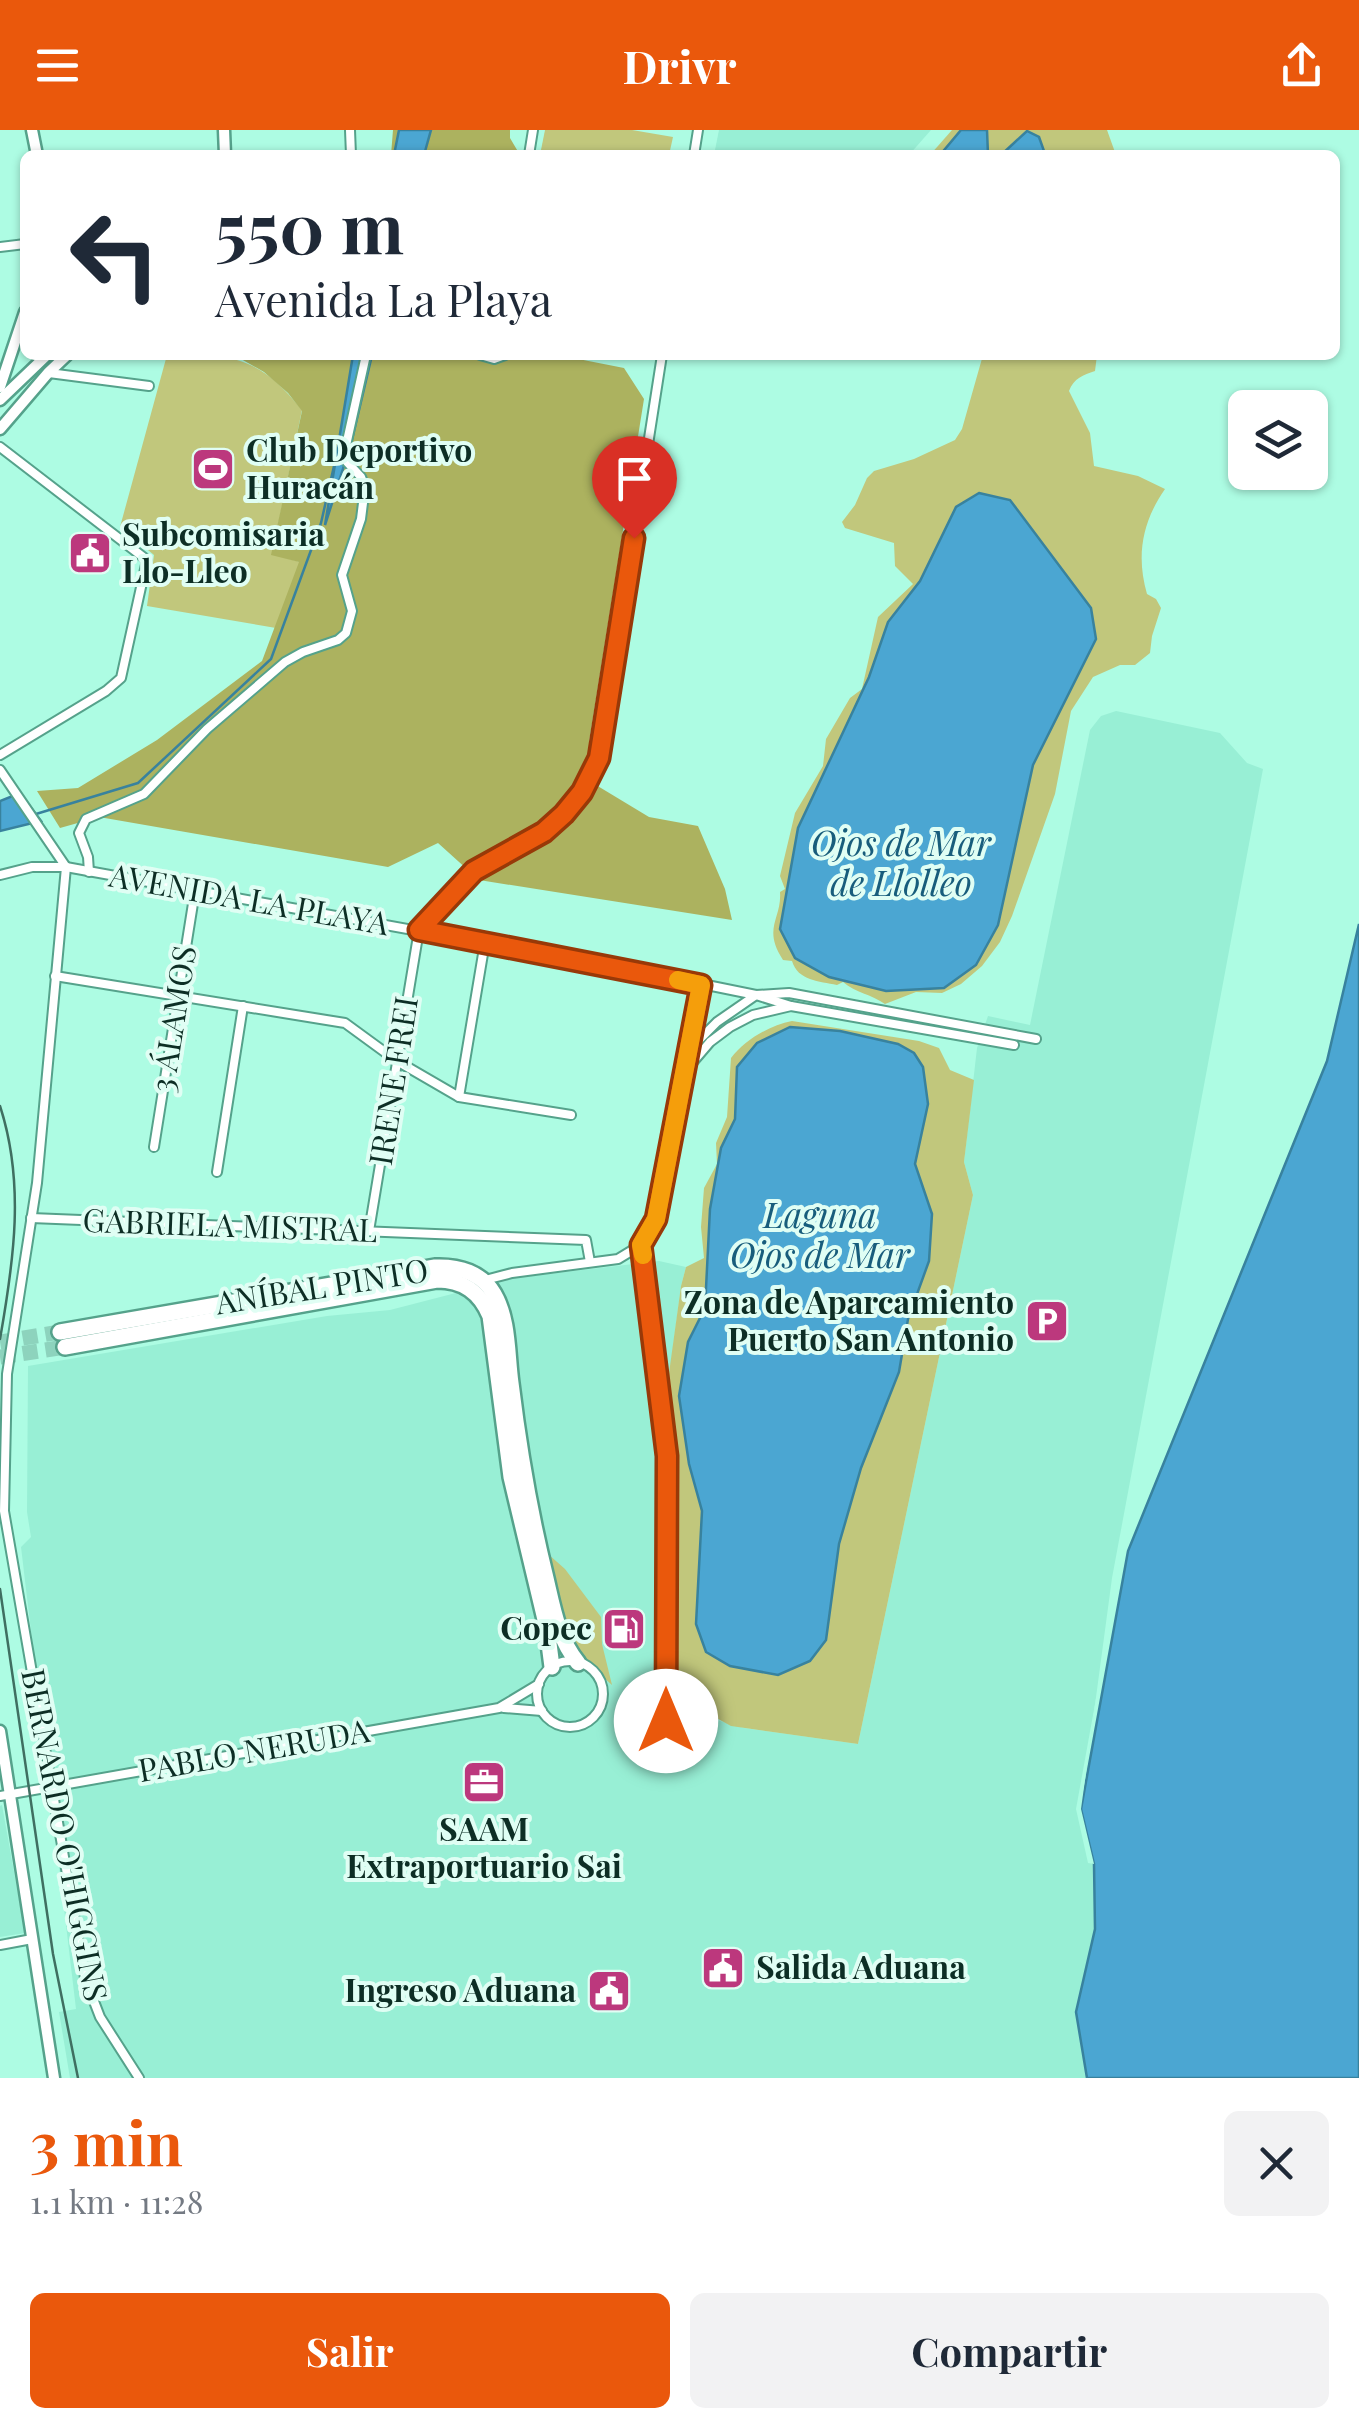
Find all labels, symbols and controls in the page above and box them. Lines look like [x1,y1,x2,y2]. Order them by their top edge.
text: Drivr [623,35,736,95]
icon: menu [30,38,85,93]
icon: share [1274,38,1329,93]
text: 550 m [215,178,404,272]
icon: left [50,190,180,320]
text: Avenida La Playa [215,268,552,328]
map controls [1228,390,1328,490]
button: layers [1228,390,1328,490]
place label: Club Deportivo Huracán [246,427,472,507]
pin [592,436,677,539]
sports icon: Club Deportivo Huracán [190,446,236,492]
icon: arrive [607,451,662,506]
place label: Subcomisaria Llo-Lleo [122,511,325,591]
public building icon: Subcomisaria Llo-Lleo [67,530,113,576]
water label: Ojos de Mar de Llolleo [811,818,992,905]
street label: AVENIDA LA PLAYA [105,852,393,943]
street label: 3 ÁLAMOS [139,942,204,1095]
street label: IRENE FREI [357,993,426,1168]
water label: Laguna Ojos de Mar [730,1190,911,1277]
street label: GABRIELA MISTRAL [82,1197,378,1250]
street label: ANÍBAL PINTO [211,1246,431,1323]
place label: Zona de Aparcamiento Puerto San Antonio [684,1279,1014,1359]
parking icon: Zona de Aparcamiento Puerto San Antonio [1024,1298,1070,1344]
place label: Copec [500,1605,592,1648]
fuel station icon: Copec [601,1606,647,1652]
street label: BERNARDO O'HIGGINS [13,1665,120,2004]
position arrow [614,1669,718,1773]
street label: PABLO NERUDA [135,1707,373,1790]
office icon: SAAM Extraportuario Sai [461,1759,507,1805]
place label: SAAM Extraportuario Sai [346,1806,622,1886]
place label: Salida Aduana [756,1944,966,1987]
public building icon: Salida Aduana [700,1945,746,1991]
place label: Ingreso Aduana [344,1967,576,2010]
public building icon: Ingreso Aduana [586,1968,632,2014]
text: 3 min [30,2101,183,2181]
button: close [1224,2111,1329,2216]
text: 1.1 km · 11:28 [30,2179,203,2222]
button: Salir [30,2293,670,2408]
button: Compartir [690,2293,1329,2408]

